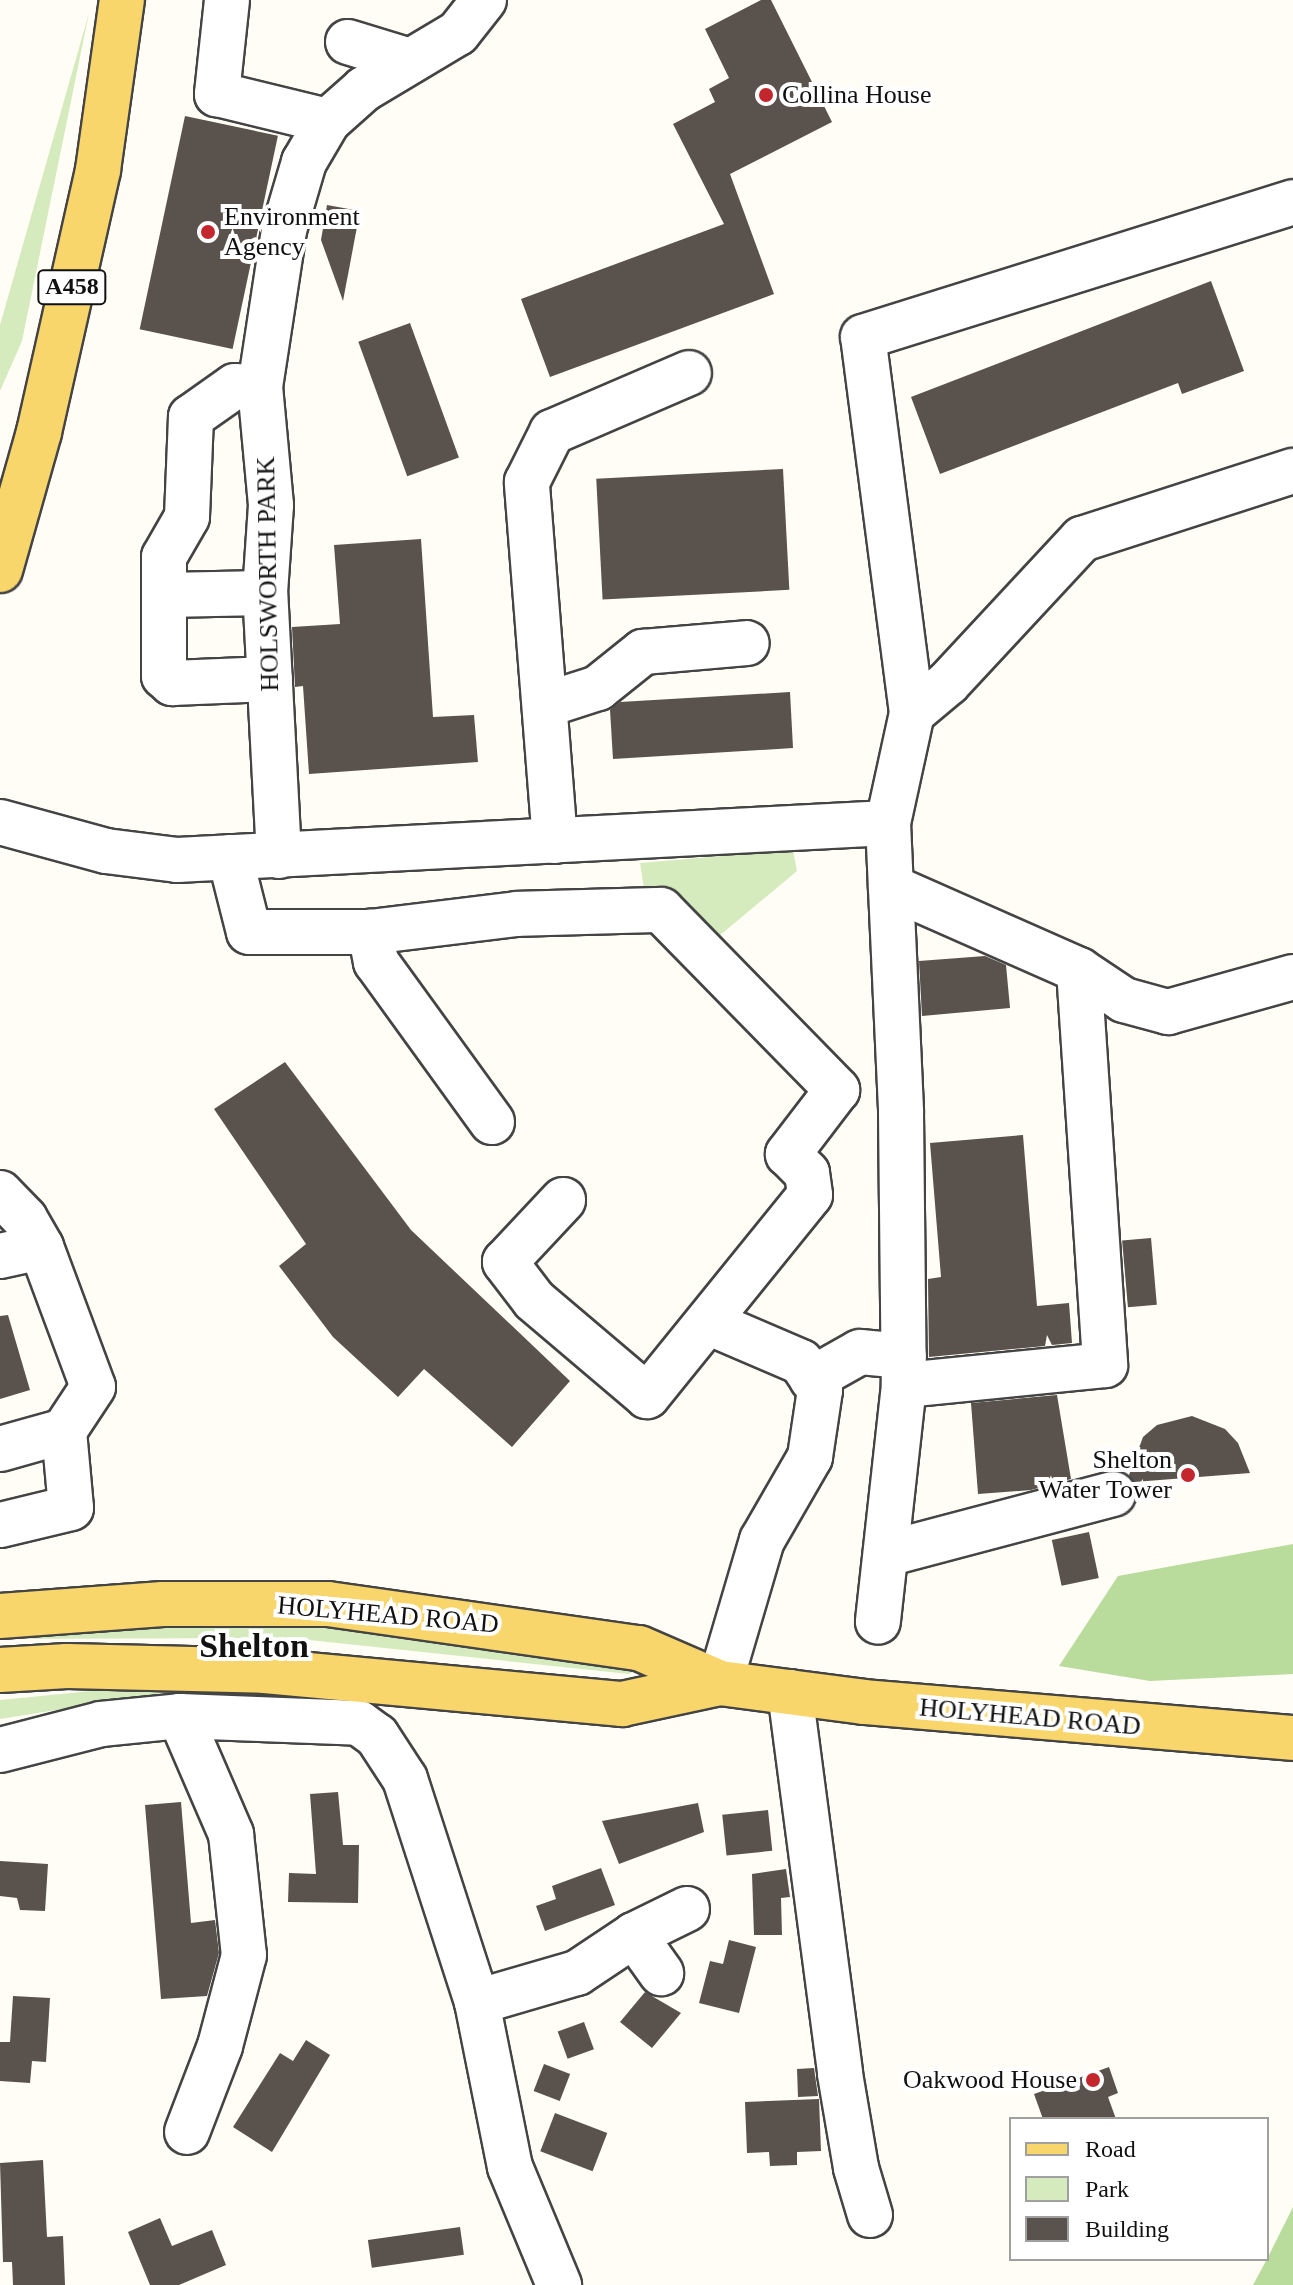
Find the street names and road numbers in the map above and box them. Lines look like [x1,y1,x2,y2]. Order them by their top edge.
road number: A458 [36,267,108,307]
street label: HOLSWORTH PARK [250,456,286,692]
street label: HOLYHEAD ROAD [276,1590,500,1640]
street label: HOLYHEAD ROAD [918,1692,1142,1742]

